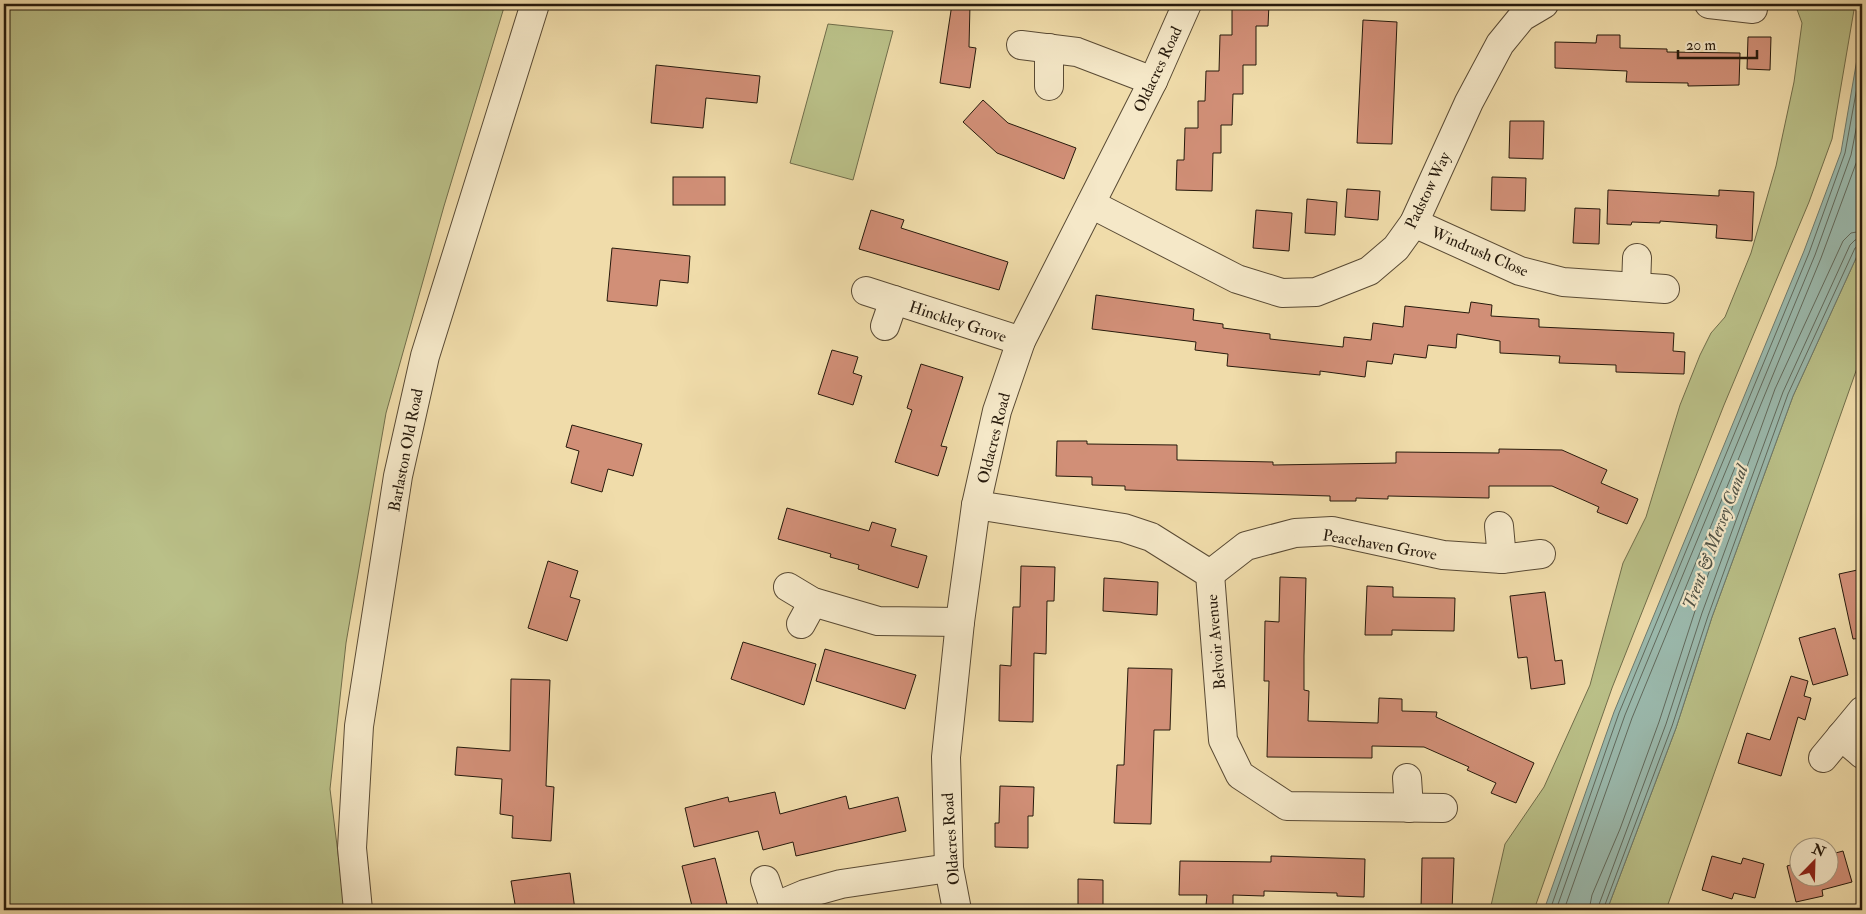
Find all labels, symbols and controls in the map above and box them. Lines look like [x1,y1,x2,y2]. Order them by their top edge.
street label: Oldacres Road [1129,23,1187,116]
scale bar [1678,28,1757,60]
text: 20 m [1686,36,1716,55]
street label: Padstow Way [1401,148,1456,232]
street label: Windrush Close [1427,222,1532,282]
street label: Hinckley Grove [906,297,1009,347]
street label: Barlaston Old Road [384,387,428,514]
street label: Oldacres Road [973,391,1015,486]
water label: Trent & Mersey Canal [1677,460,1754,613]
street label: Peacehaven Grove [1321,525,1439,565]
street label: Belvoir Avenue [1202,593,1230,690]
street label: Oldacres Road [938,792,964,886]
north arrow [1788,836,1838,886]
text: N [1809,840,1828,861]

